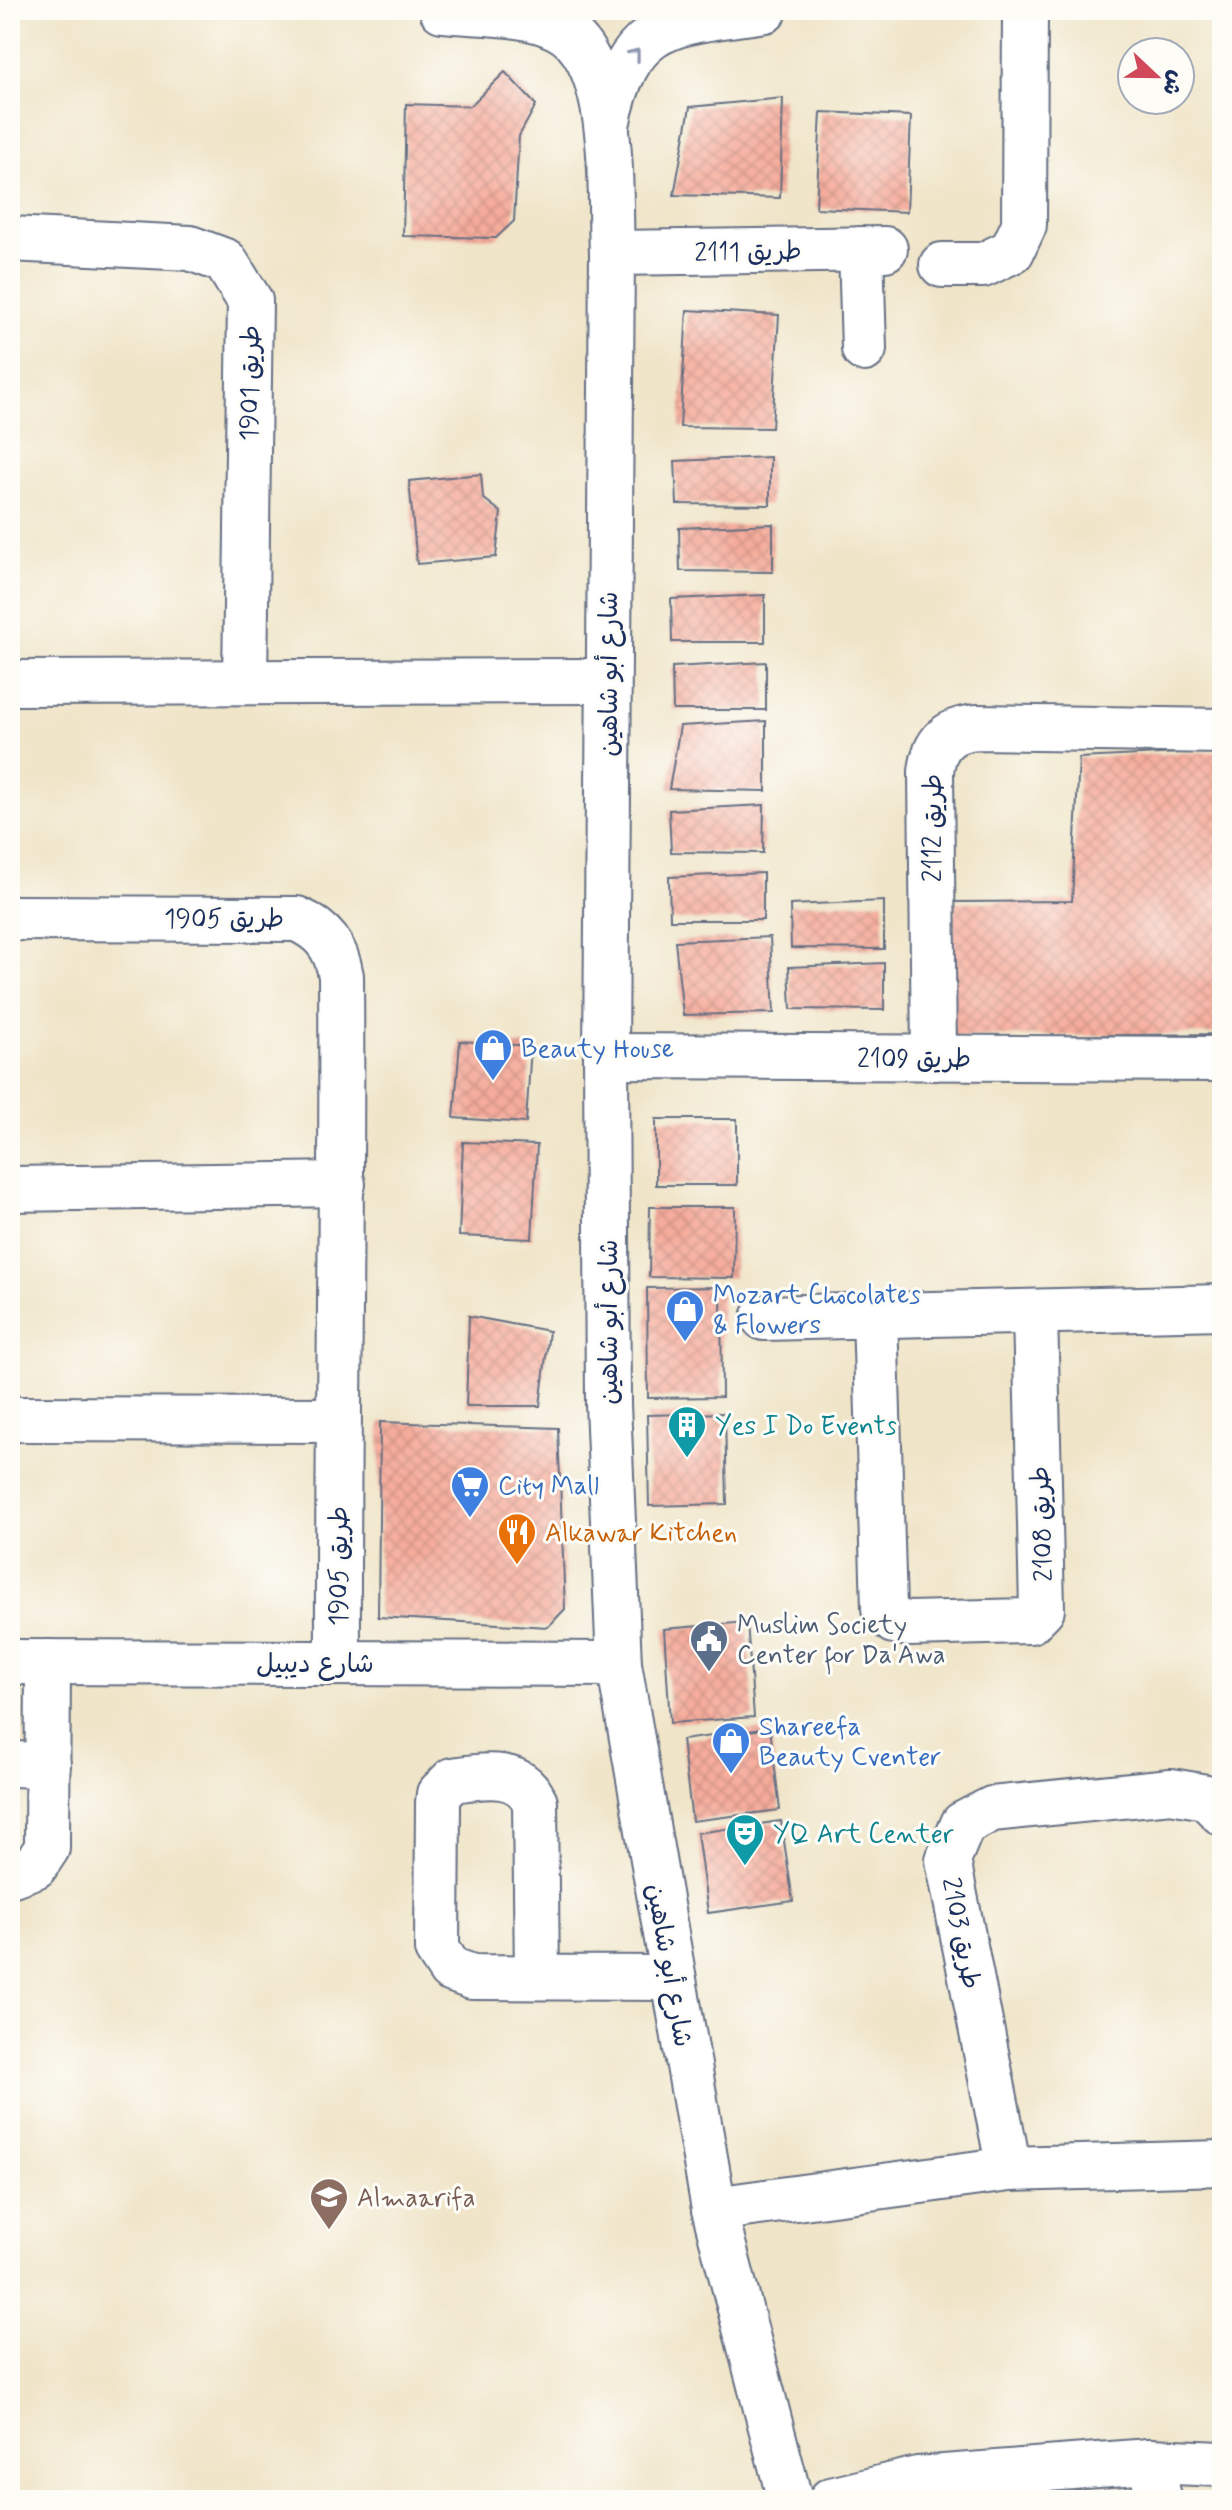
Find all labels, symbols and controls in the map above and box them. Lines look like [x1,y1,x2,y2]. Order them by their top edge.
north arrow [1116,36,1196,116]
one-way arrow [625,48,640,63]
text: ش [1155,66,1190,99]
street label: طريق 2111 [694,235,802,271]
street label: طريق 1901 [233,325,269,441]
street label: شارع أبو شاهين [593,591,627,757]
street label: طريق 2112 [917,774,951,882]
street label: طريق 1905 [164,903,284,937]
shop icon: Beauty House [472,1027,514,1082]
place label: Beauty House [521,1033,674,1067]
street label: طريق 2109 [857,1043,971,1077]
street label: شارع أبو شاهين [593,1239,627,1405]
place label: Mozart Chocolates & Flowers [713,1279,921,1343]
shop icon: Mozart Chocolates & Flowers [664,1288,706,1343]
building icon: Yes I Do Events [666,1404,708,1459]
place label: Yes I Do Events [715,1410,897,1444]
supermarket icon: City Mall [449,1464,491,1519]
street label: طريق 2108 [1024,1465,1062,1582]
place label: City Mall [498,1470,599,1504]
street label: طريق 1905 [323,1506,357,1626]
restaurant icon: Alkawar Kitchen [496,1511,538,1566]
place label: Alkawar Kitchen [545,1517,737,1551]
place label: Muslim Society Center for Da'Awa [737,1609,946,1675]
public building icon: Muslim Society Center for Da'Awa [688,1618,730,1673]
street label: شارع ديبيل [256,1648,374,1682]
place label: Shareefa Beauty Cventer [759,1711,941,1775]
shop icon: Shareefa Beauty Cventer [710,1720,752,1775]
theatre icon: YQ Art Center [724,1812,766,1867]
place label: YQ Art Center [773,1818,954,1852]
street label: طريق 2103 [933,1875,987,1992]
street label: شارع أبو شاهين [637,1881,699,2050]
school or university icon: Almaarifa [308,2176,350,2231]
place label: Almaarifa [357,2182,475,2216]

